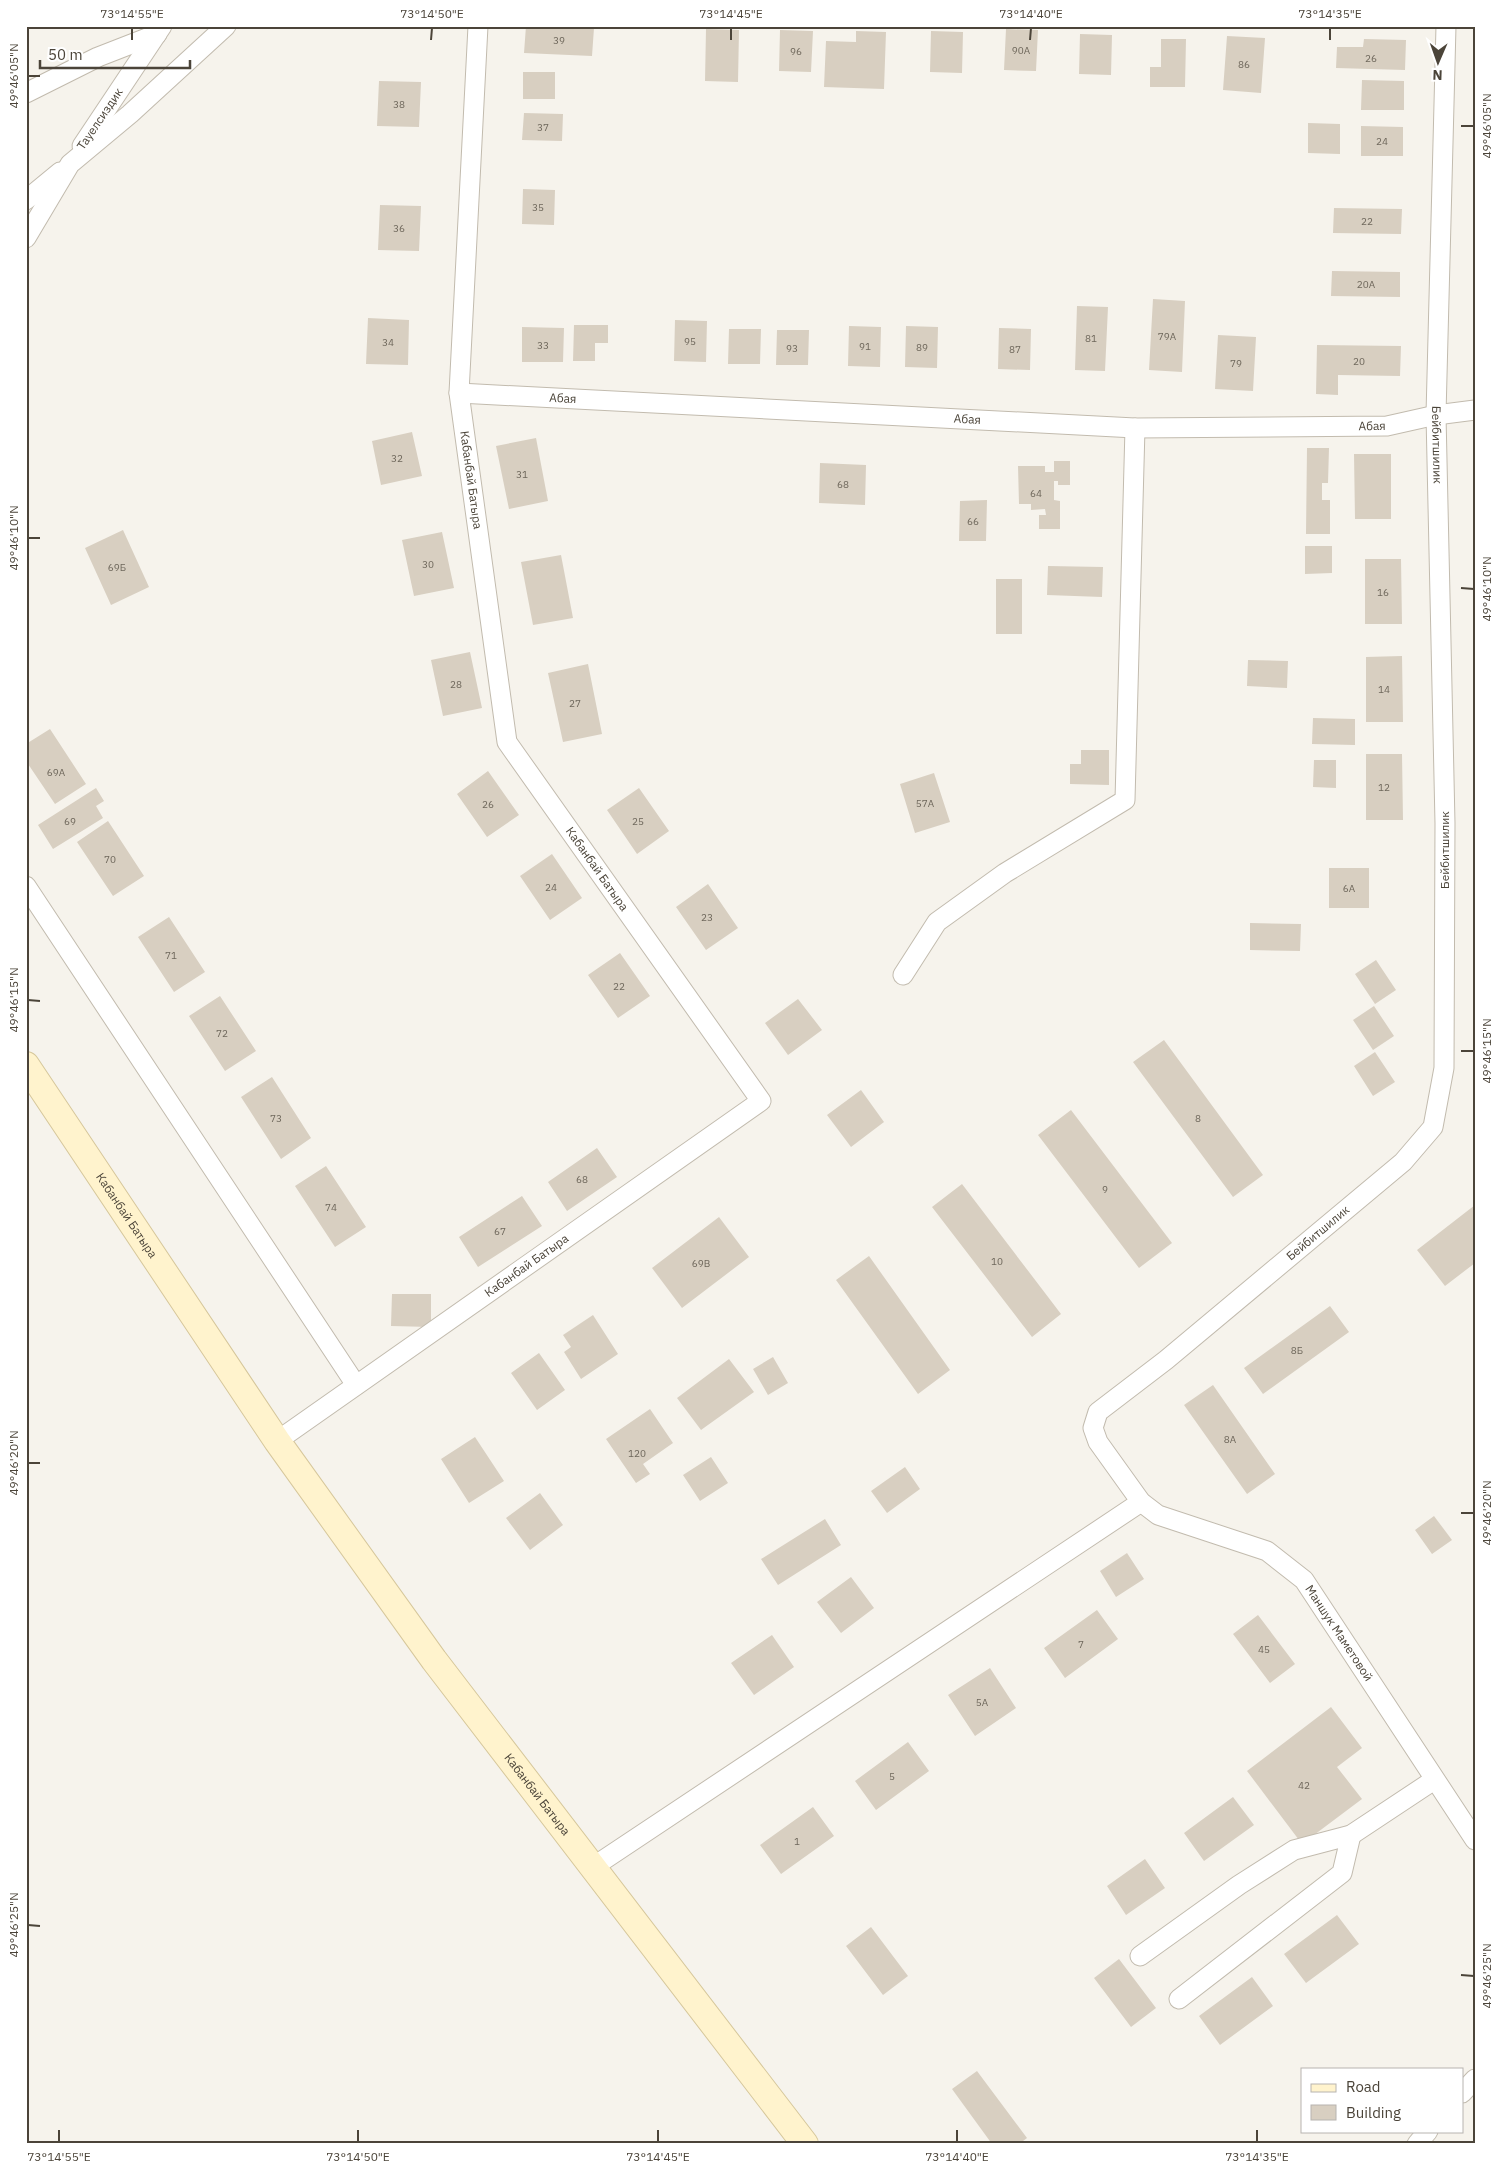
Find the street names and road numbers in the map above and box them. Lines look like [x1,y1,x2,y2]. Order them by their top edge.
street label: Тауелсиздик [73,85,126,153]
street label: Абая [549,390,577,406]
street label: Бейбитшилик [1429,406,1446,484]
street label: Абая [953,411,981,427]
street label: Абая [1358,418,1386,433]
street label: Кабанбай Батыра [457,430,486,531]
street label: Бейбитшилик [1437,811,1452,889]
street label: Кабанбай Батыра [563,824,632,914]
street label: Кабанбай Батыра [93,1170,161,1261]
street label: Бейбитшилик [1283,1202,1353,1263]
street label: Кабанбай Батыра [481,1230,572,1300]
street label: Маншук Маметовой [1302,1582,1376,1684]
street label: Кабанбай Батыра [501,1750,574,1839]

